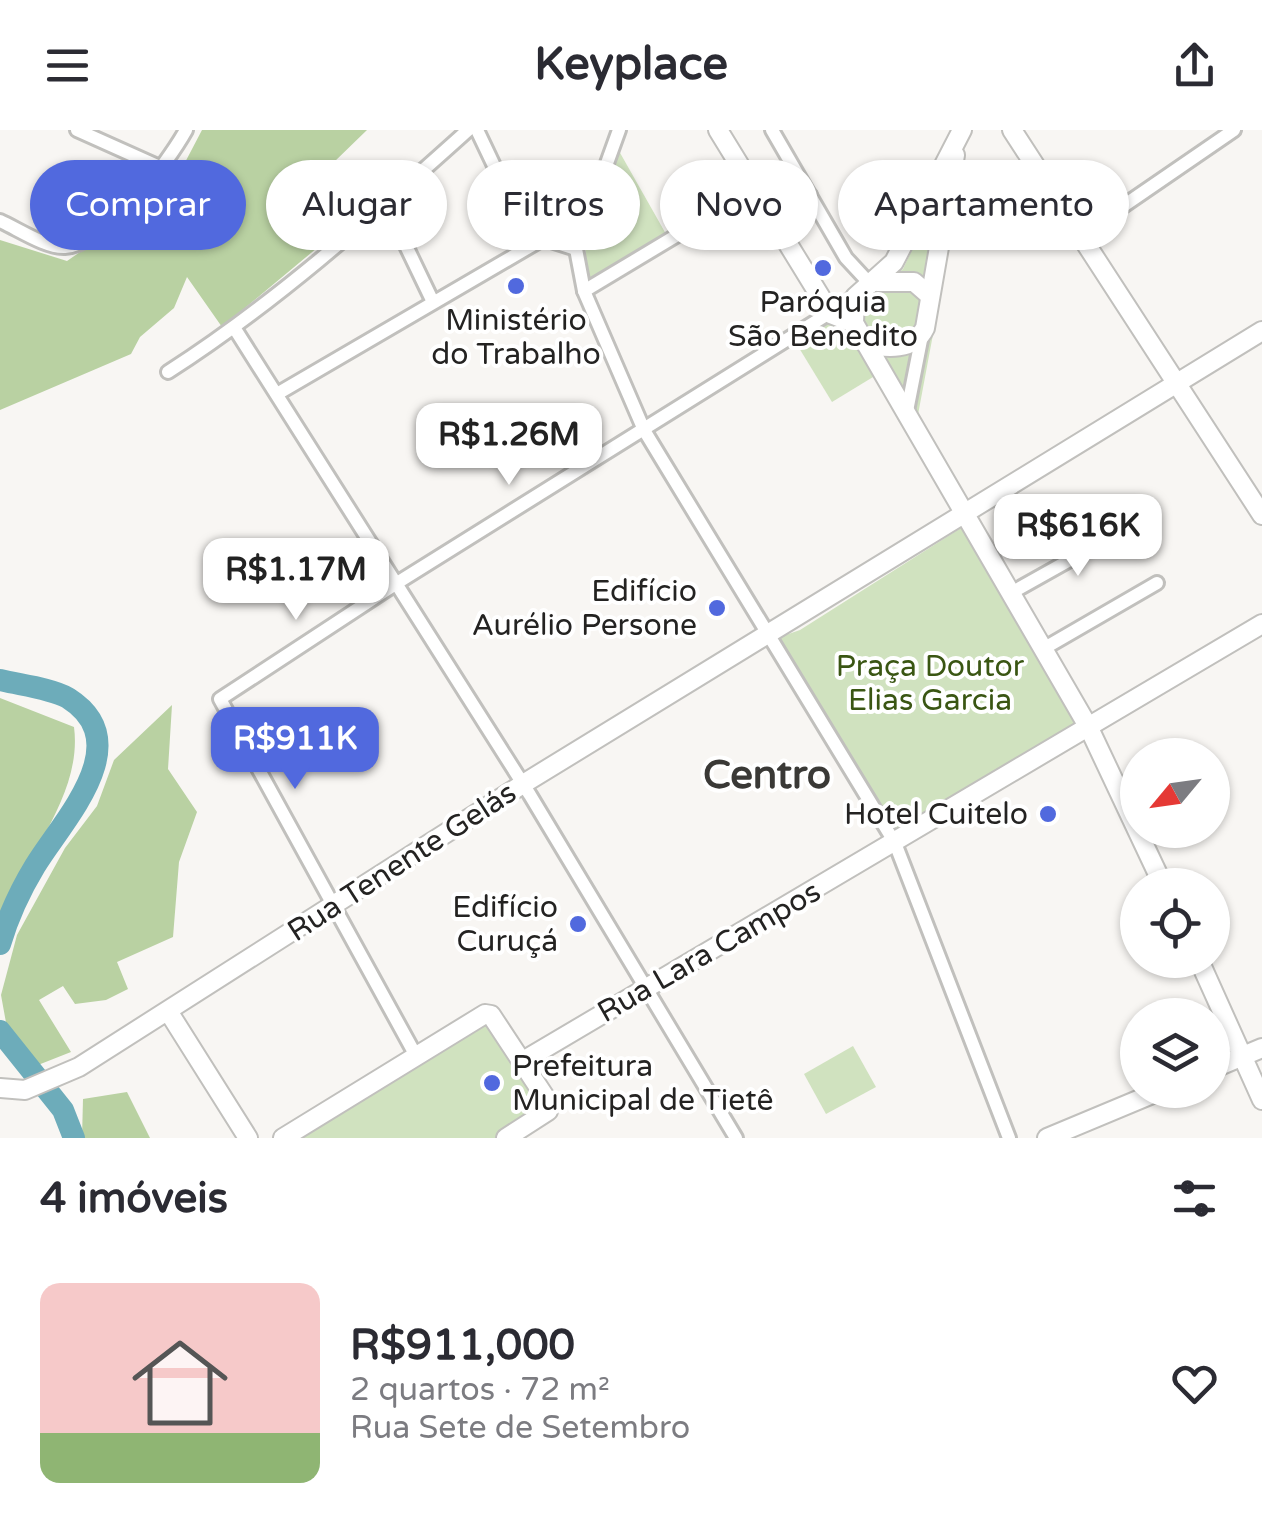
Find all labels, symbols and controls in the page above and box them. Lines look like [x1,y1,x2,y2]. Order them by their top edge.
icon: menu [40,38,95,93]
text: Keyplace [534,38,728,92]
icon: share [1167,38,1222,93]
chip: Comprar [30,160,246,250]
chip: Alugar [266,160,447,250]
chip: Filtros [467,160,640,250]
chip: Novo [660,160,818,250]
chip: Apartamento [838,160,1129,250]
marker: Paróquia São Benedito [812,257,834,279]
marker: Ministério do Trabalho [505,275,527,297]
place label: Paróquia São Benedito [728,284,918,355]
place label: Ministério do Trabalho [431,302,601,373]
pin: R$1.26M [417,403,601,488]
text: R$1.26M [438,416,580,454]
pin: R$616K [997,494,1159,579]
text: R$616K [1016,507,1140,545]
pin: R$1.17M [204,538,388,623]
text: R$1.17M [225,551,367,589]
place label: Edifício Aurélio Persone [472,573,697,644]
marker: Edifício Aurélio Persone [706,597,728,619]
park label: Praça Doutor Elias Garcia [836,648,1025,719]
pin: R$911K [214,707,376,792]
text: R$911K [233,720,357,758]
north arrow [1120,738,1230,848]
map controls [1120,738,1230,1108]
district label: Centro [703,751,831,799]
street label: Rua Tenente Gelás [281,774,523,950]
place label: Hotel Cuitelo [844,796,1028,833]
marker: Hotel Cuitelo [1037,803,1059,825]
button: locate [1120,868,1230,978]
street label: Rua Lara Campos [591,873,827,1031]
place label: Edifício Curuçá [452,889,558,960]
marker: Edifício Curuçá [567,913,589,935]
button: layers [1120,998,1230,1108]
place label: Prefeitura Municipal de Tietê [512,1048,773,1119]
marker: Prefeitura Municipal de Tietê [481,1072,503,1094]
icon: filters [1167,1171,1222,1226]
text: 4 imóveis [40,1173,228,1224]
text: R$911,000 [350,1320,575,1371]
icon: home [120,1323,240,1443]
icon: heart [1167,1356,1222,1411]
text: 2 quartos · 72 m² [350,1371,610,1409]
text: Rua Sete de Setembro [350,1409,690,1447]

